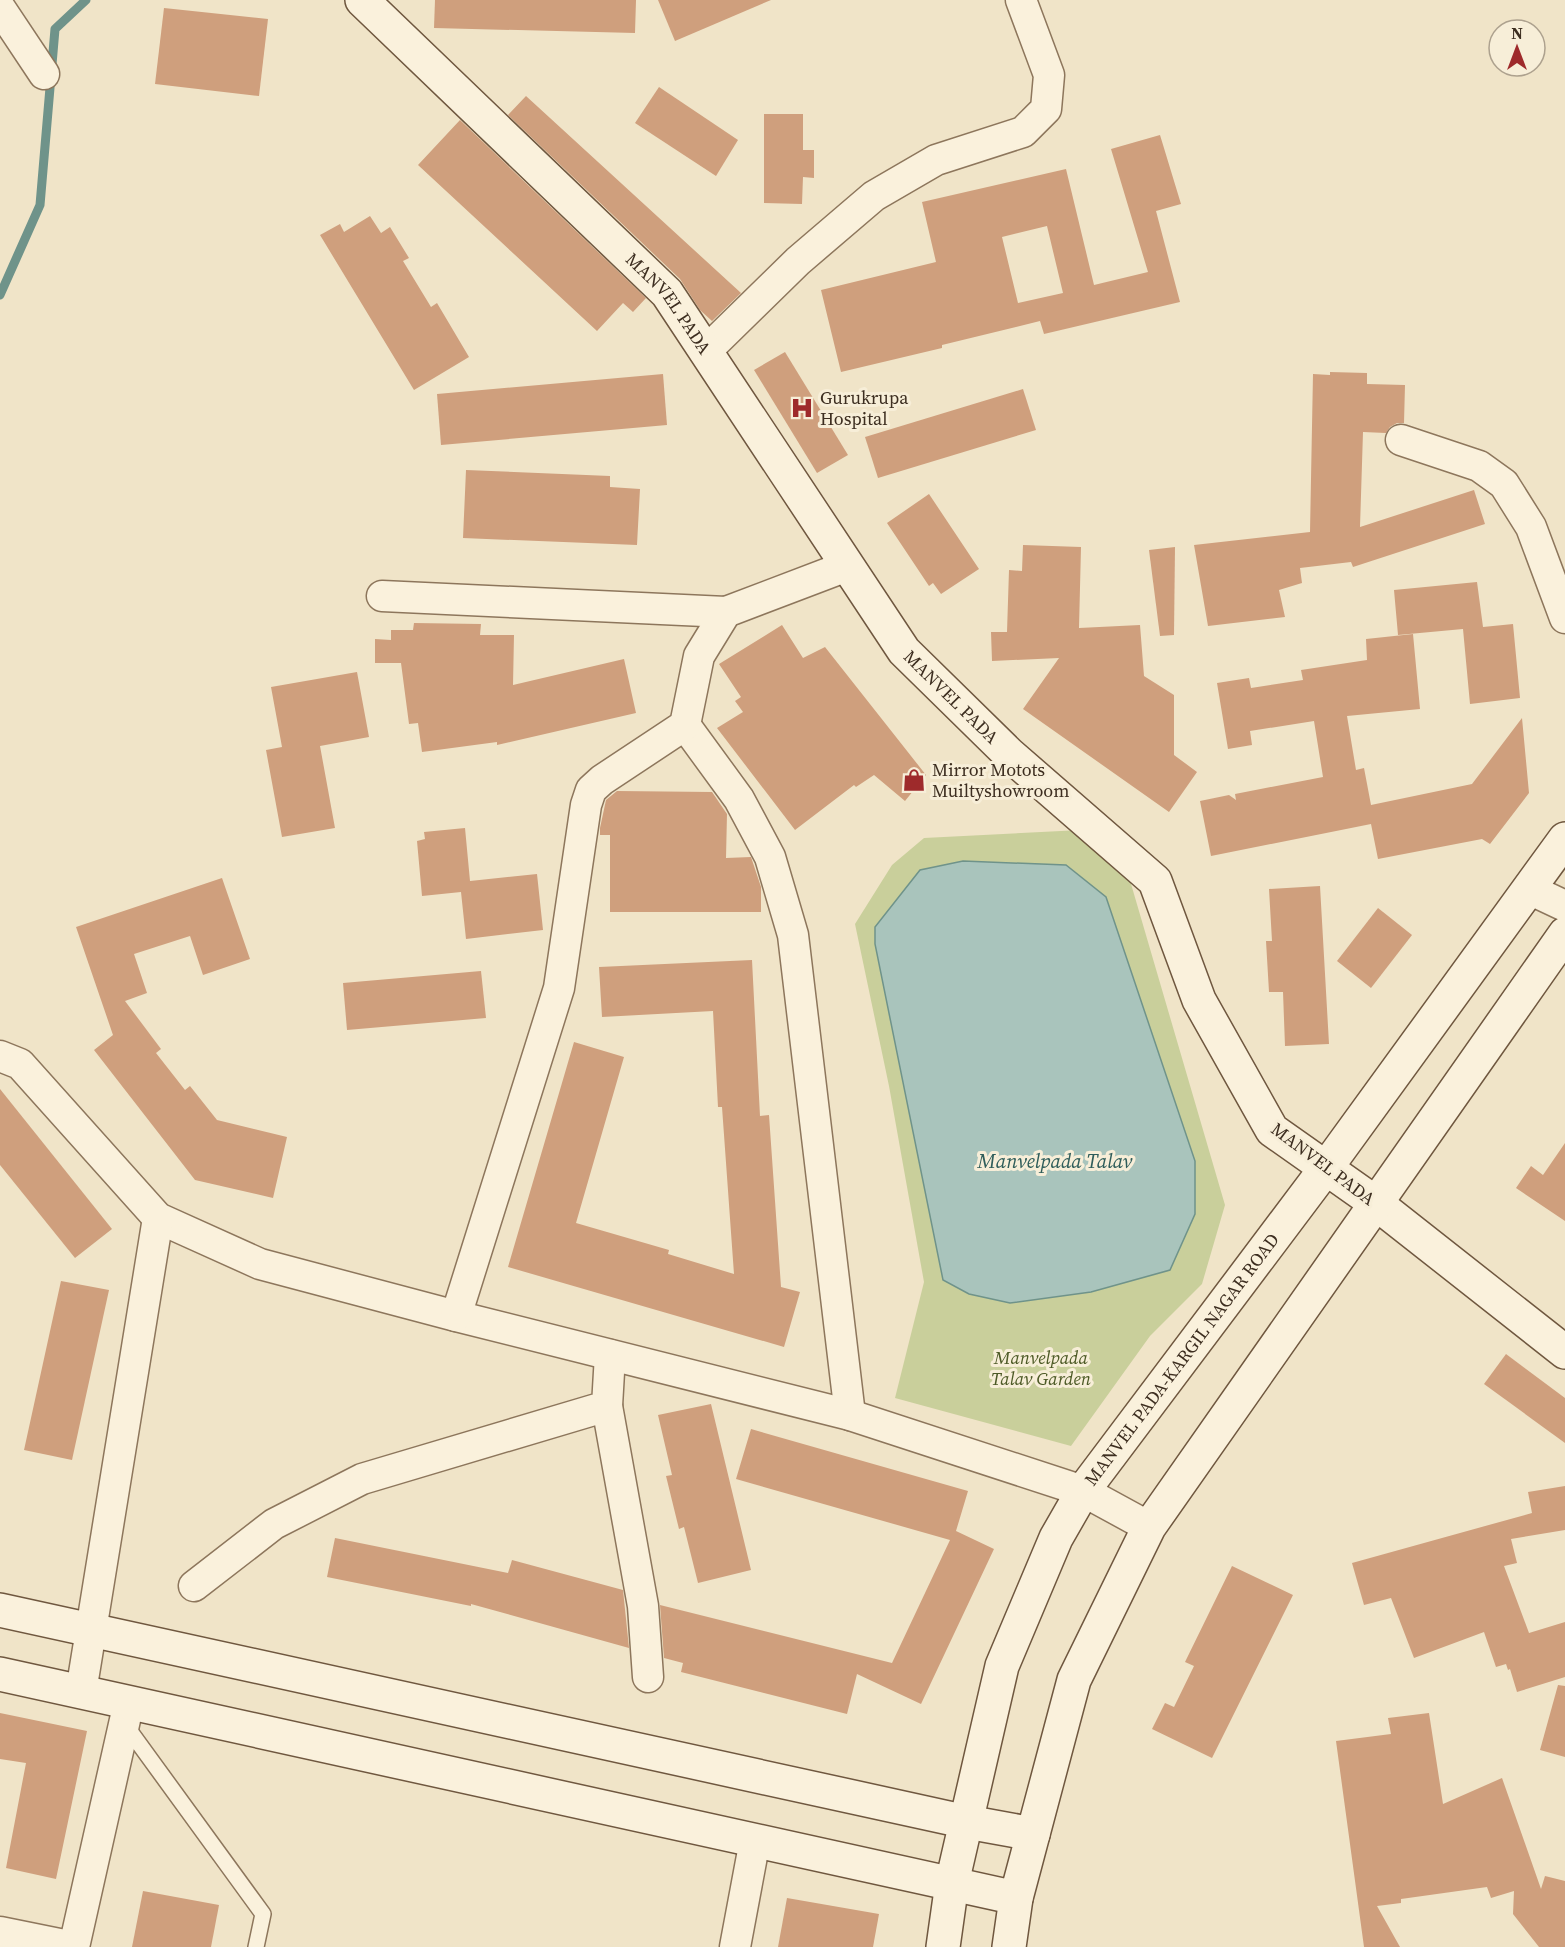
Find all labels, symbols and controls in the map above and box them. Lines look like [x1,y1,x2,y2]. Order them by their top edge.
north arrow [1487,18,1547,78]
text: N [1511,22,1523,44]
street label: MANVEL PADA [620,247,717,359]
place label: Gurukrupa Hospital [820,385,909,431]
hospital icon: Gurukrupa Hospital [789,395,815,421]
street label: MANVEL PADA [898,644,1004,749]
place label: Mirror Motots Muiltyshowroom [932,757,1069,803]
shop icon: Mirror Motots Muiltyshowroom [901,767,927,793]
street label: MANVEL PADA [1266,1116,1380,1211]
water label: Manvelpada Talav [977,1147,1133,1175]
street label: MANVEL PADA-KARGIL NAGAR ROAD [1078,1228,1285,1490]
park label: Manvelpada Talav Garden [991,1345,1091,1391]

